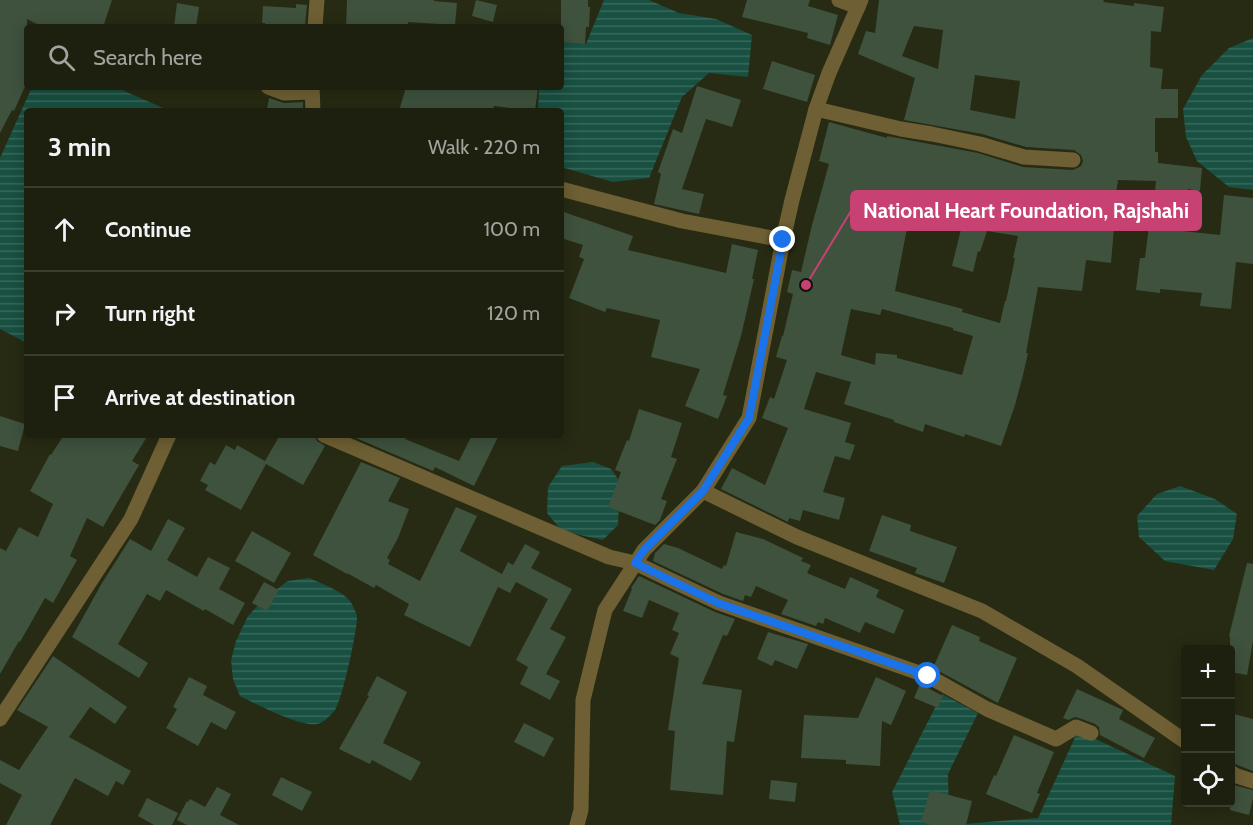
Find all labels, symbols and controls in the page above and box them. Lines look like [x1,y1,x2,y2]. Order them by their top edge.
search box [24,24,564,90]
icon: search [45,41,78,74]
text: Search here [93,44,202,71]
text: 3 min [48,131,111,163]
text: Walk · 220 m [428,135,540,159]
callout: National Heart Foundation, Rajshahi [851,191,1201,230]
text: National Heart Foundation, Rajshahi [863,198,1189,223]
icon: ahead [48,213,81,246]
text: Continue [105,216,191,243]
text: 100 m [484,217,540,241]
route end [769,226,795,252]
icon: right [48,297,81,330]
text: Turn right [105,300,195,327]
text: 120 m [487,301,540,325]
icon: arrive [48,381,81,414]
text: Arrive at destination [105,384,295,411]
map controls [1181,645,1235,807]
button: + [1181,645,1235,699]
route start [914,662,940,688]
button: − [1181,699,1235,753]
button: locate [1181,753,1235,807]

